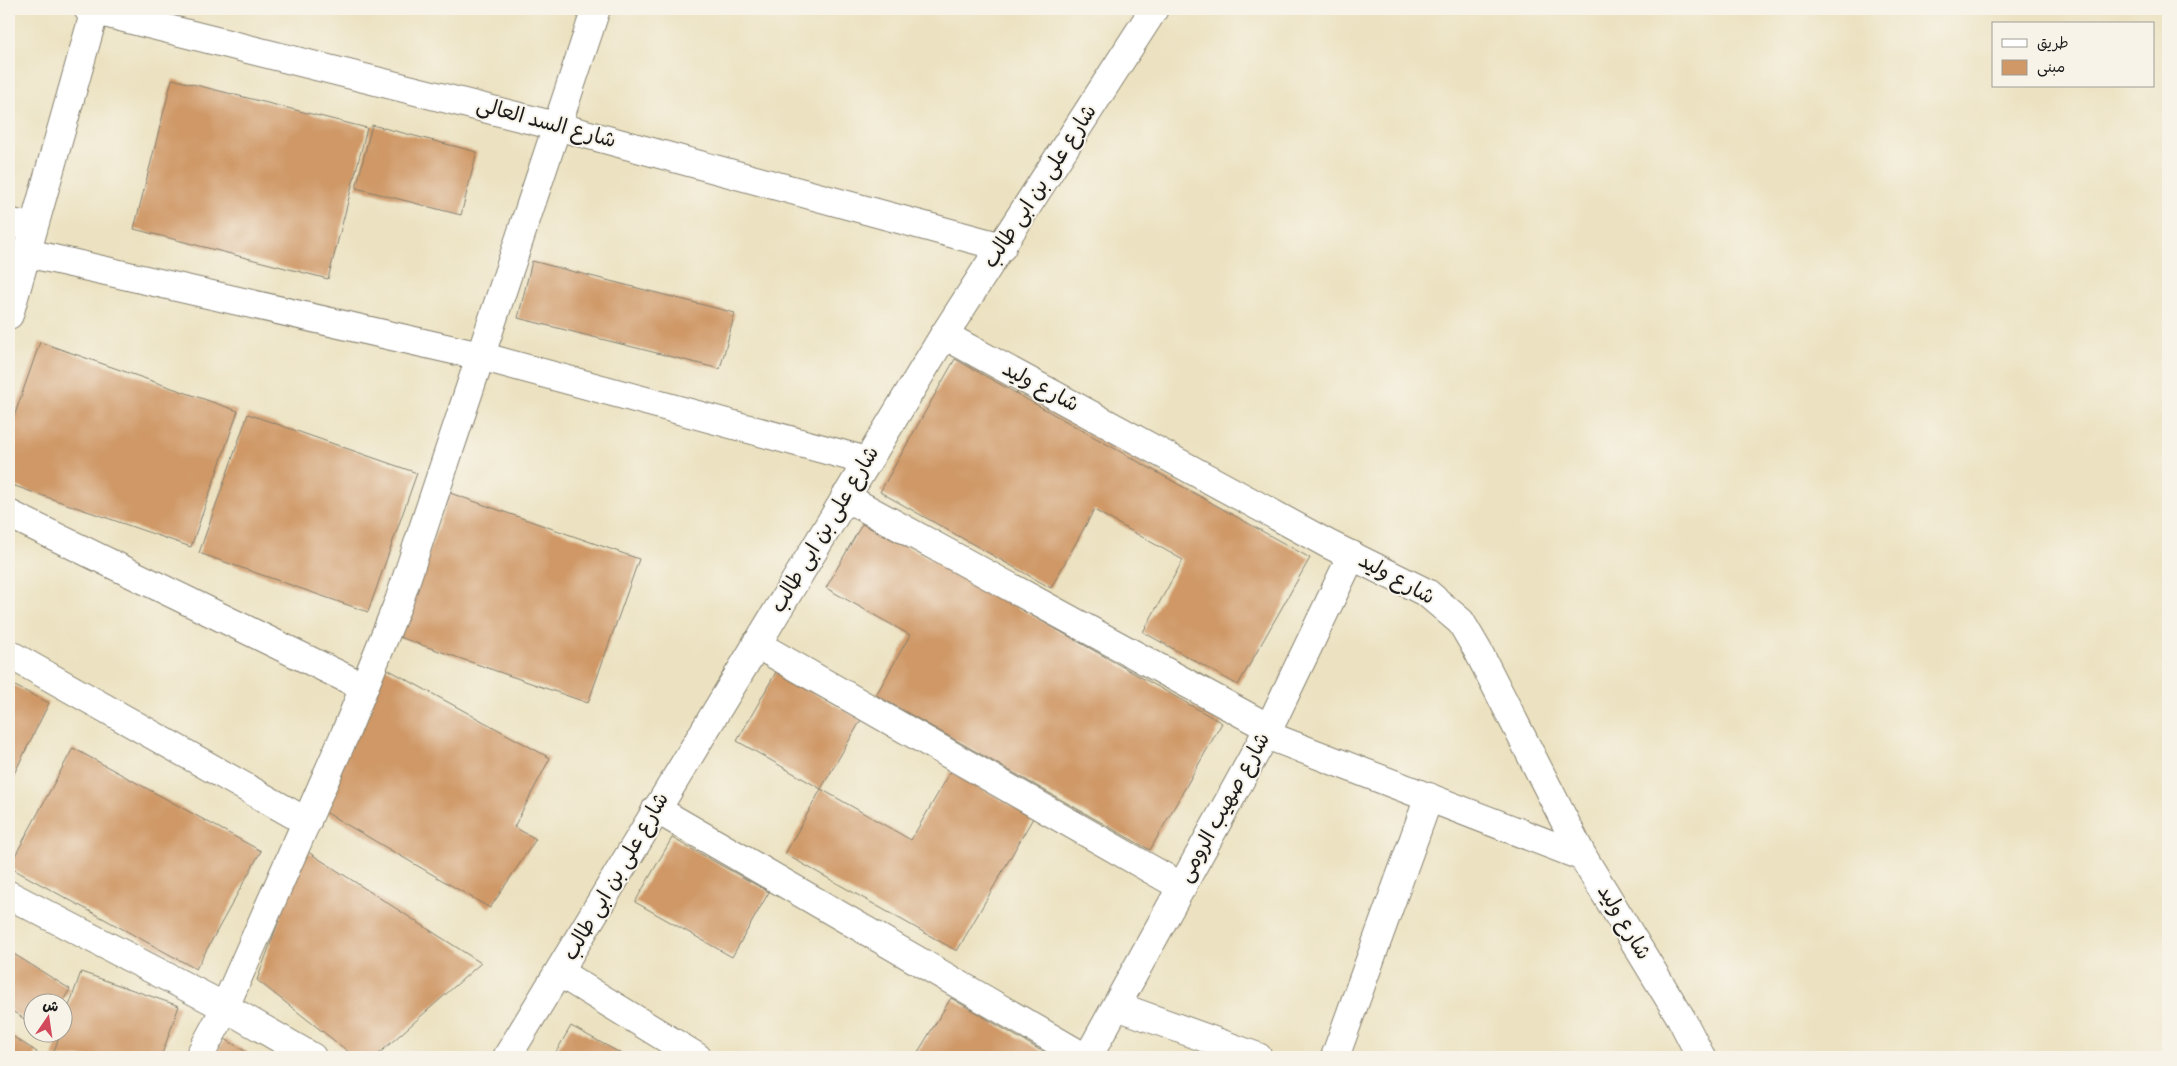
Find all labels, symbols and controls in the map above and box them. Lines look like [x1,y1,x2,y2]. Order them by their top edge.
legend [1992,22,2154,88]
text: طريق [2037,33,2069,55]
text: مبنى [2037,57,2065,79]
street label: شارع السد العالى [473,91,619,157]
street label: شارع على بن ابى طالب [977,99,1105,275]
street label: شارع وليد [996,355,1084,421]
street label: شارع على بن ابى طالب [764,441,888,619]
street label: شارع وليد [1352,547,1440,613]
street label: شارع صهيب الرومى [1171,728,1279,888]
street label: شارع على بن ابى طالب [557,787,677,967]
street label: شارع وليد [1589,880,1657,966]
north arrow [22,994,72,1044]
text: ش [41,995,60,1019]

